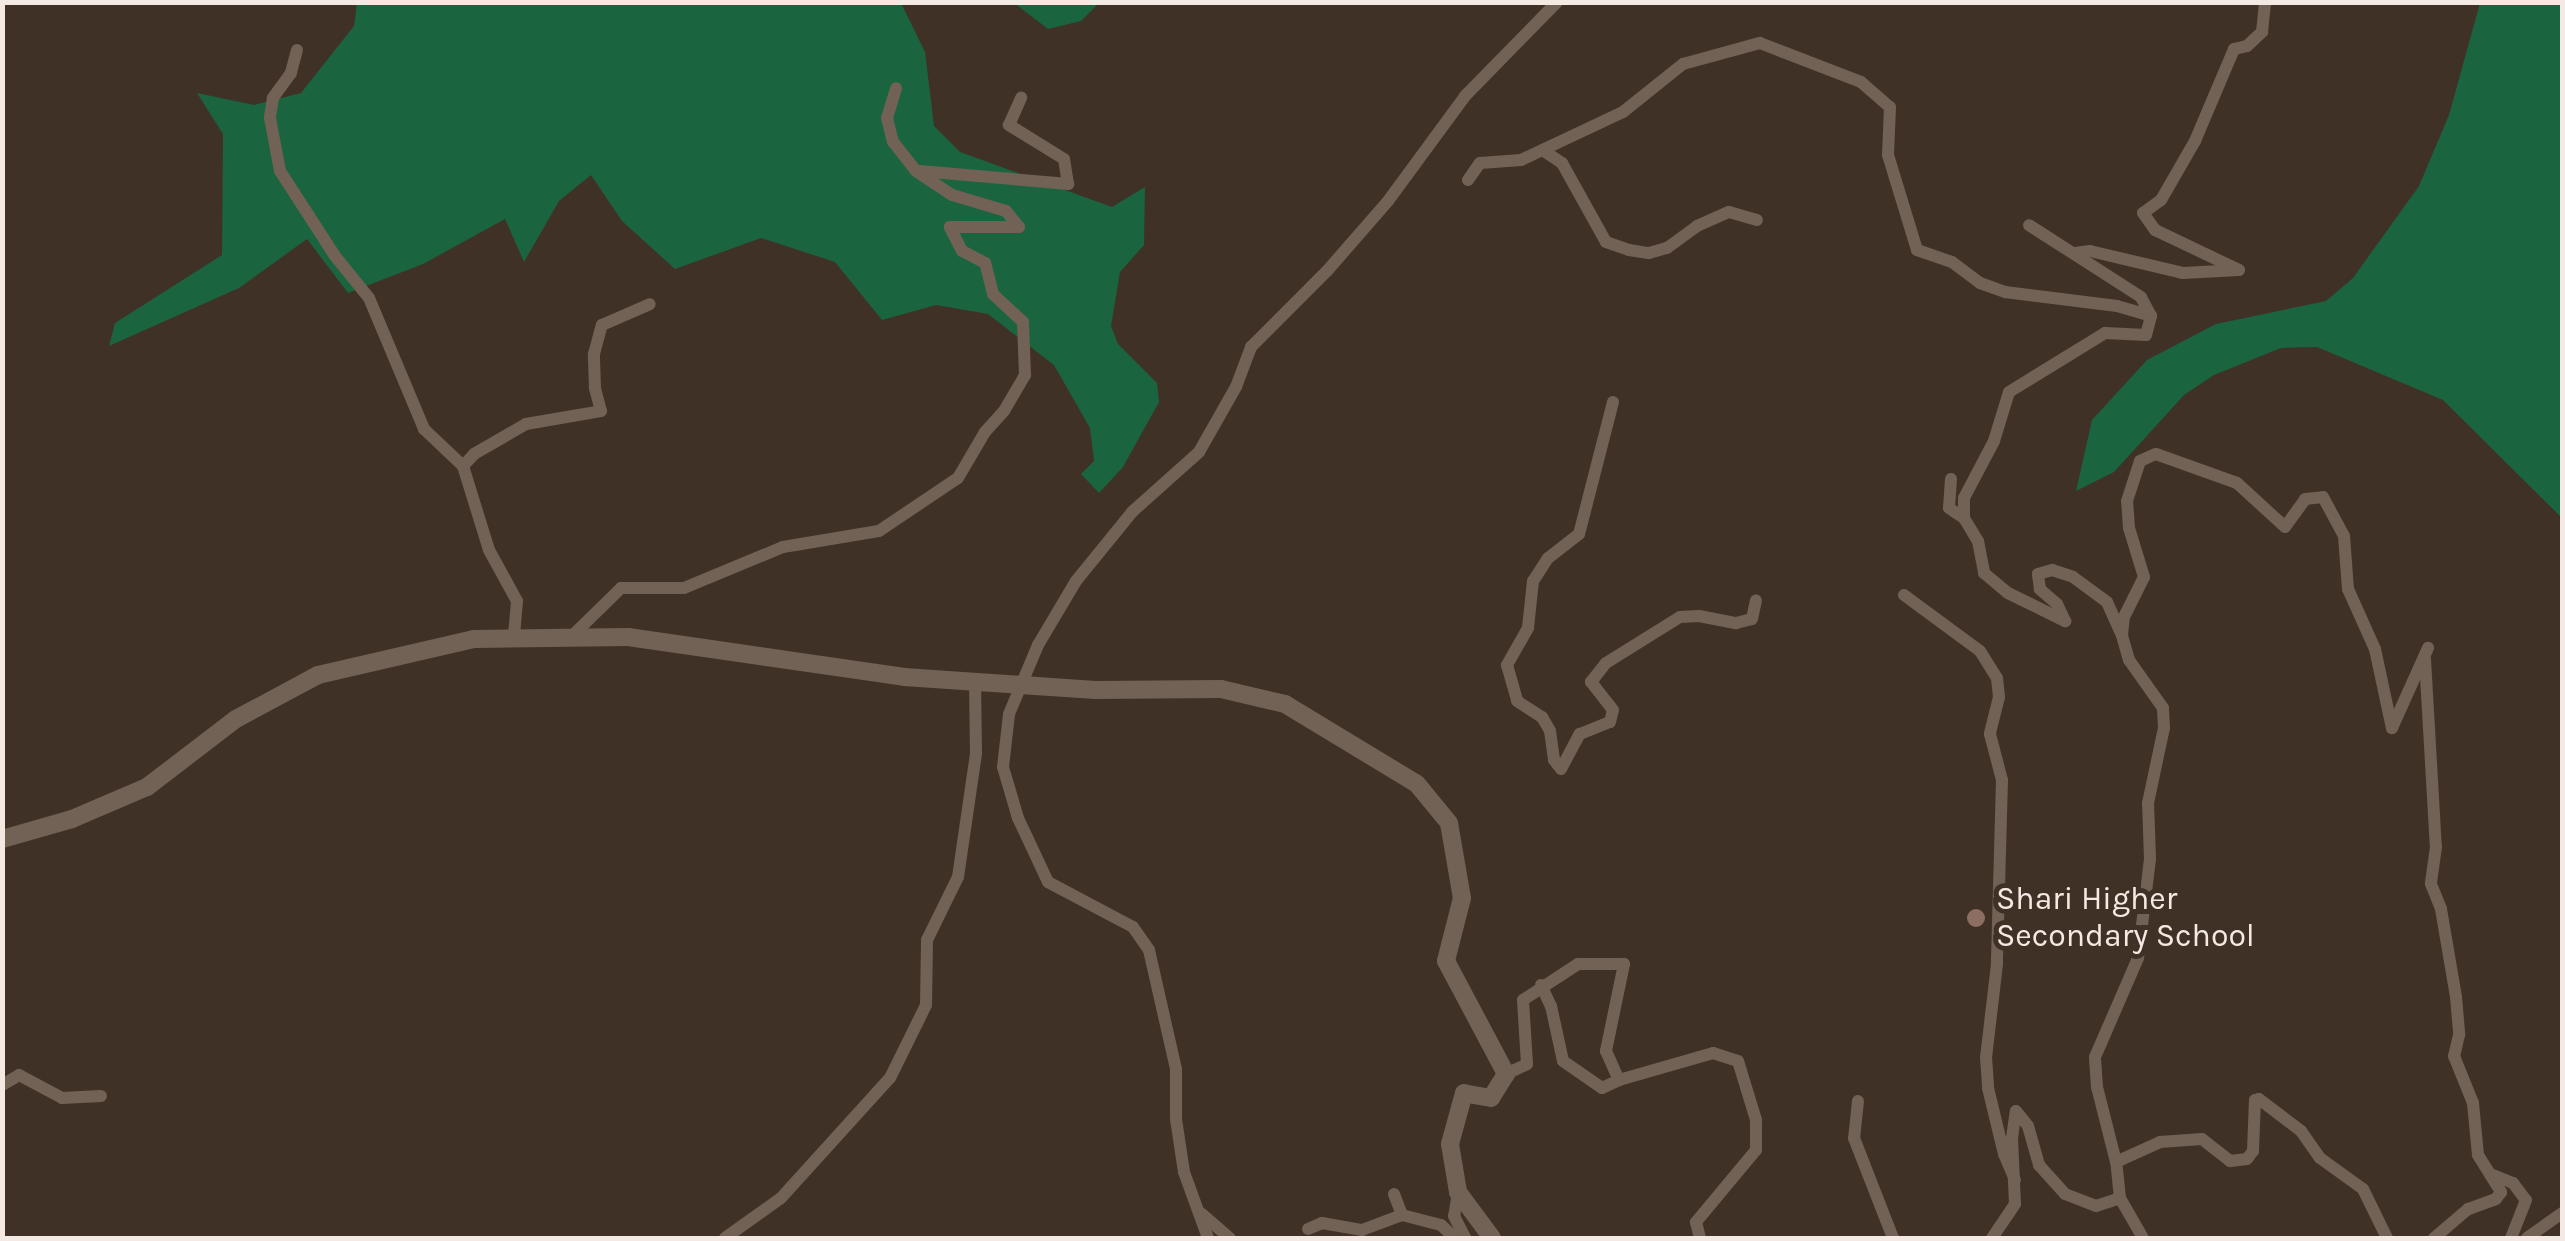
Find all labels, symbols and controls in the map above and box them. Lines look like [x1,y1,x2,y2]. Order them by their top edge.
place label: Shari Higher Secondary School [1996,881,2255,956]
marker: Shari Higher Secondary School [1965,907,1987,929]

